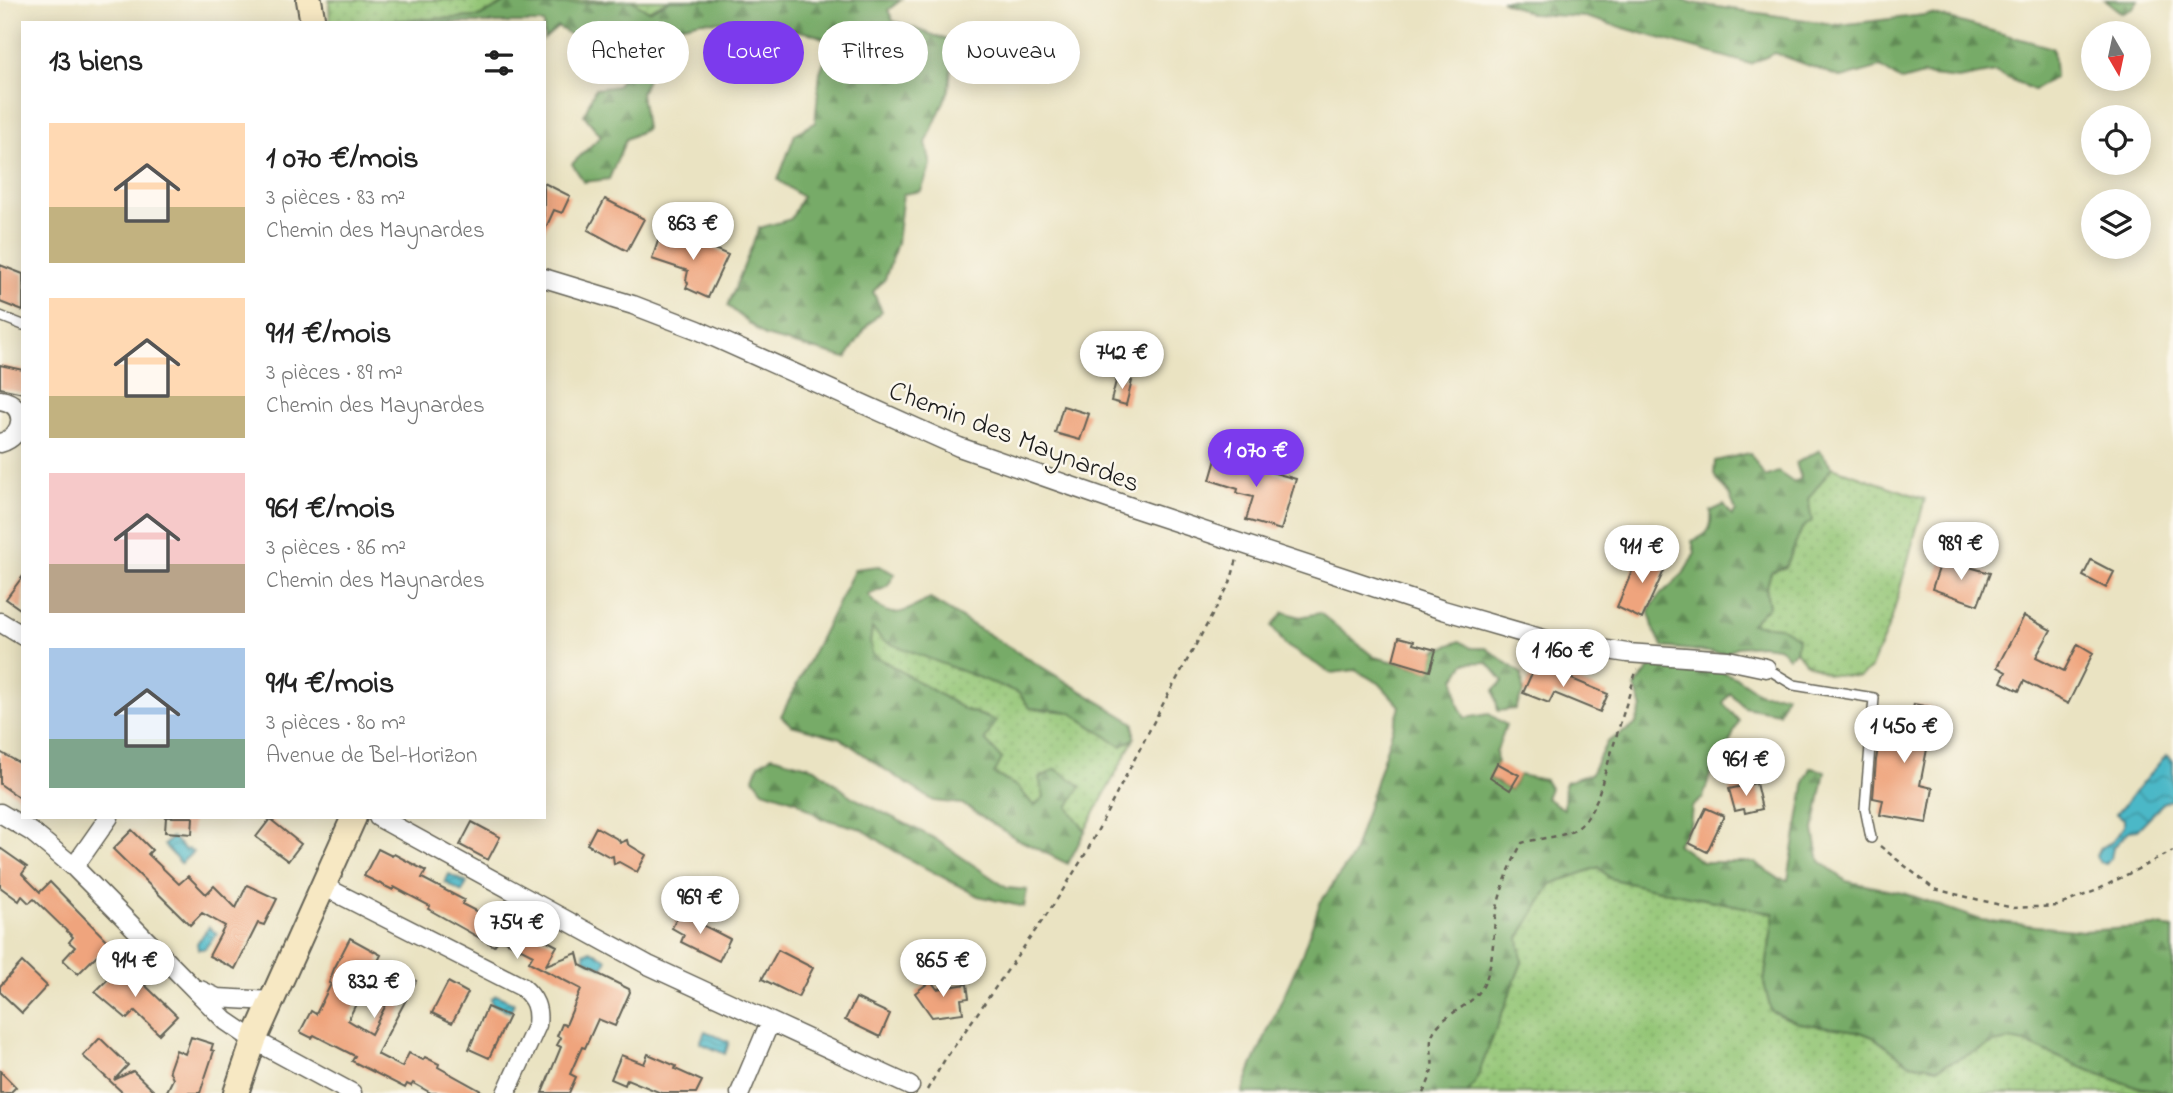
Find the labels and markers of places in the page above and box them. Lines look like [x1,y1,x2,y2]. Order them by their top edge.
pin: 863 € [644,202,742,262]
pin: 742 € [1073,332,1171,391]
pin: 1 070 € [1191,430,1321,489]
pin: 989 € [1912,522,2010,582]
pin: 911 € [1593,526,1691,585]
pin: 1 160 € [1498,630,1628,689]
pin: 1 450 € [1839,706,1969,765]
pin: 961 € [1697,738,1795,798]
pin: 969 € [651,876,749,936]
pin: 754 € [468,902,566,961]
pin: 914 € [86,940,184,999]
pin: 865 € [894,940,992,999]
pin: 832 € [325,960,423,1020]

